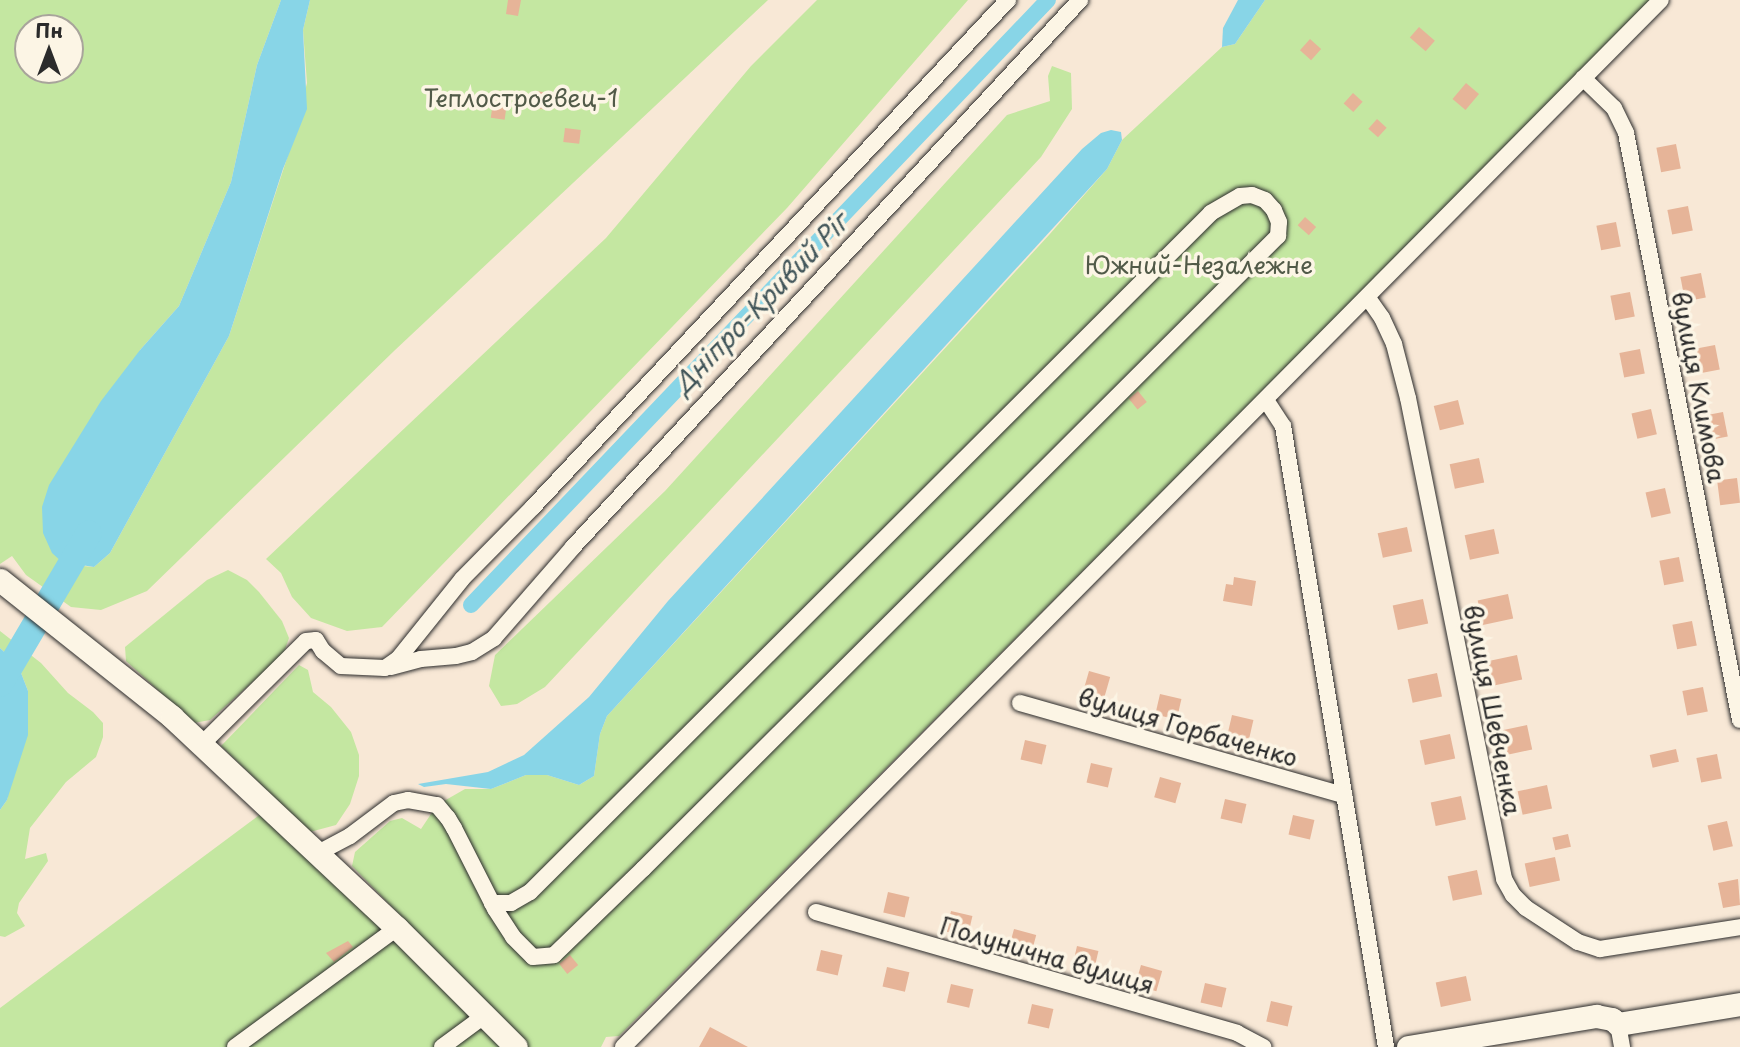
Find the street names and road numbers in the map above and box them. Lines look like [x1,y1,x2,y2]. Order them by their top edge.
street label: вулиця Климова [1666,288,1732,486]
street label: вулиця Шевченка [1458,602,1528,818]
street label: вулиця Горбаченко [1075,682,1301,772]
street label: Полунична вулиця [936,910,1158,1000]

